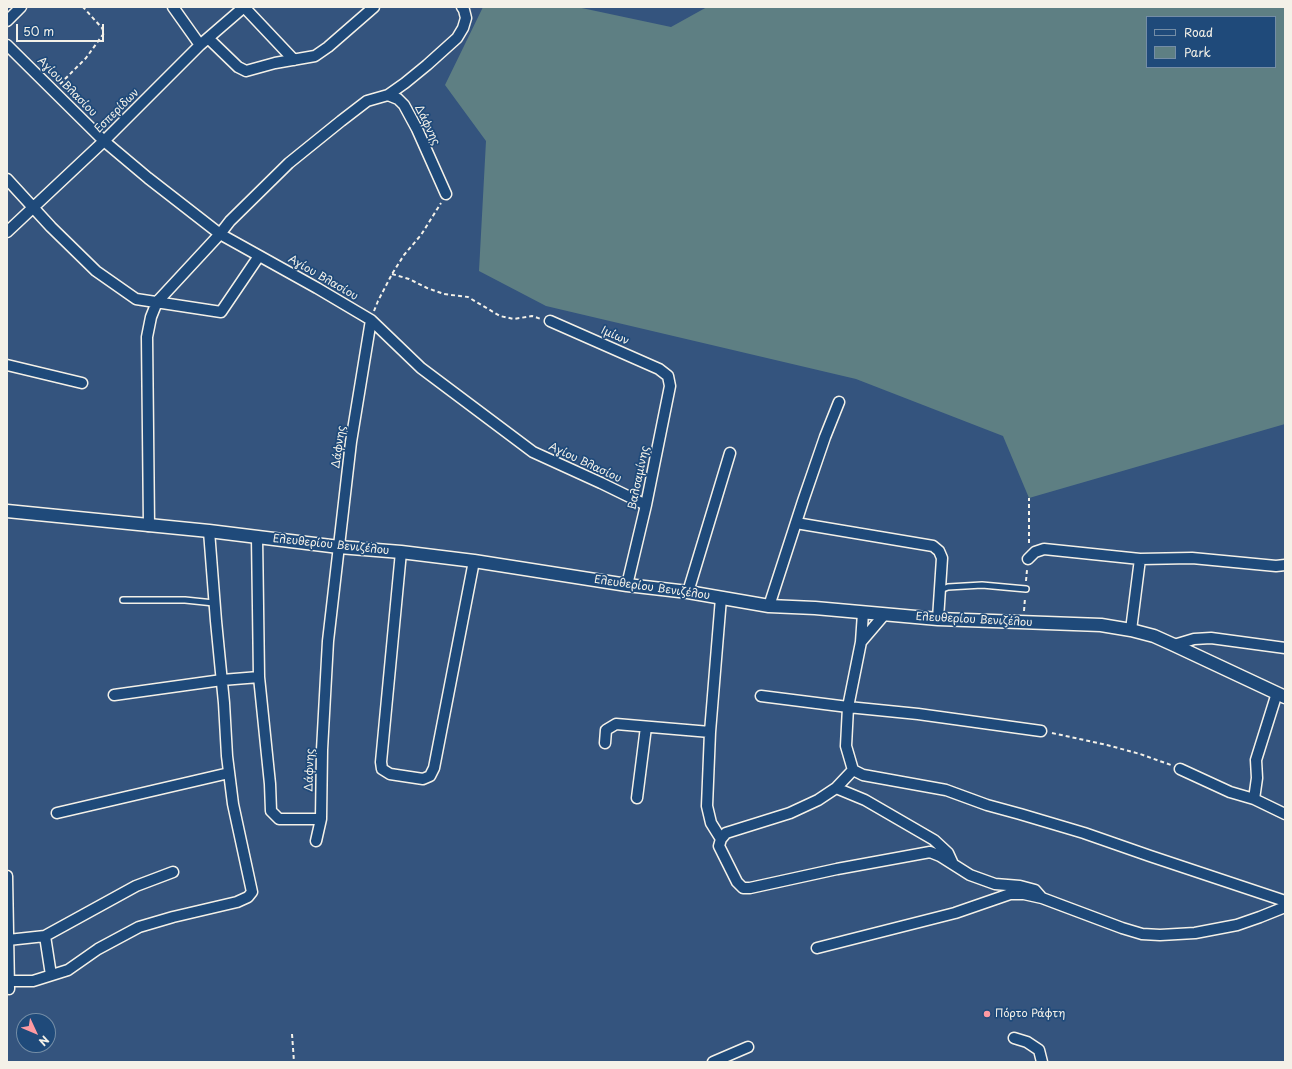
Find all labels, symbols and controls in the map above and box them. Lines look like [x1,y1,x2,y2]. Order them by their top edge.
scale bar [18,16,106,42]
legend [1146,16,1276,68]
text: 50 m [23,22,54,40]
text: Road [1184,23,1213,41]
text: Park [1184,43,1211,61]
street label: Αγίου Βλασίου [35,55,99,119]
street label: Εσπερίδων [92,86,142,136]
street label: Δάφνης [412,103,442,147]
street label: Αγίου Βλασίου [286,253,360,303]
street label: Ιμίων [599,324,631,348]
street label: Δάφνης [329,425,349,469]
street label: Αγίου Βλασίου [547,440,623,486]
street label: Βαλσαμίνης [626,445,652,511]
street label: Ελευθερίου Βενιζέλου [272,532,390,558]
street label: Ελευθερίου Βενιζέλου [593,573,711,603]
street label: Ελευθερίου Βενιζέλου [915,610,1033,630]
street label: Δάφνης [303,748,317,792]
place label: Πόρτο Ράφτη [995,1007,1065,1021]
marker: Πόρτο Ράφτη [982,1009,992,1019]
north arrow [16,1013,56,1053]
text: N [35,1032,53,1050]

